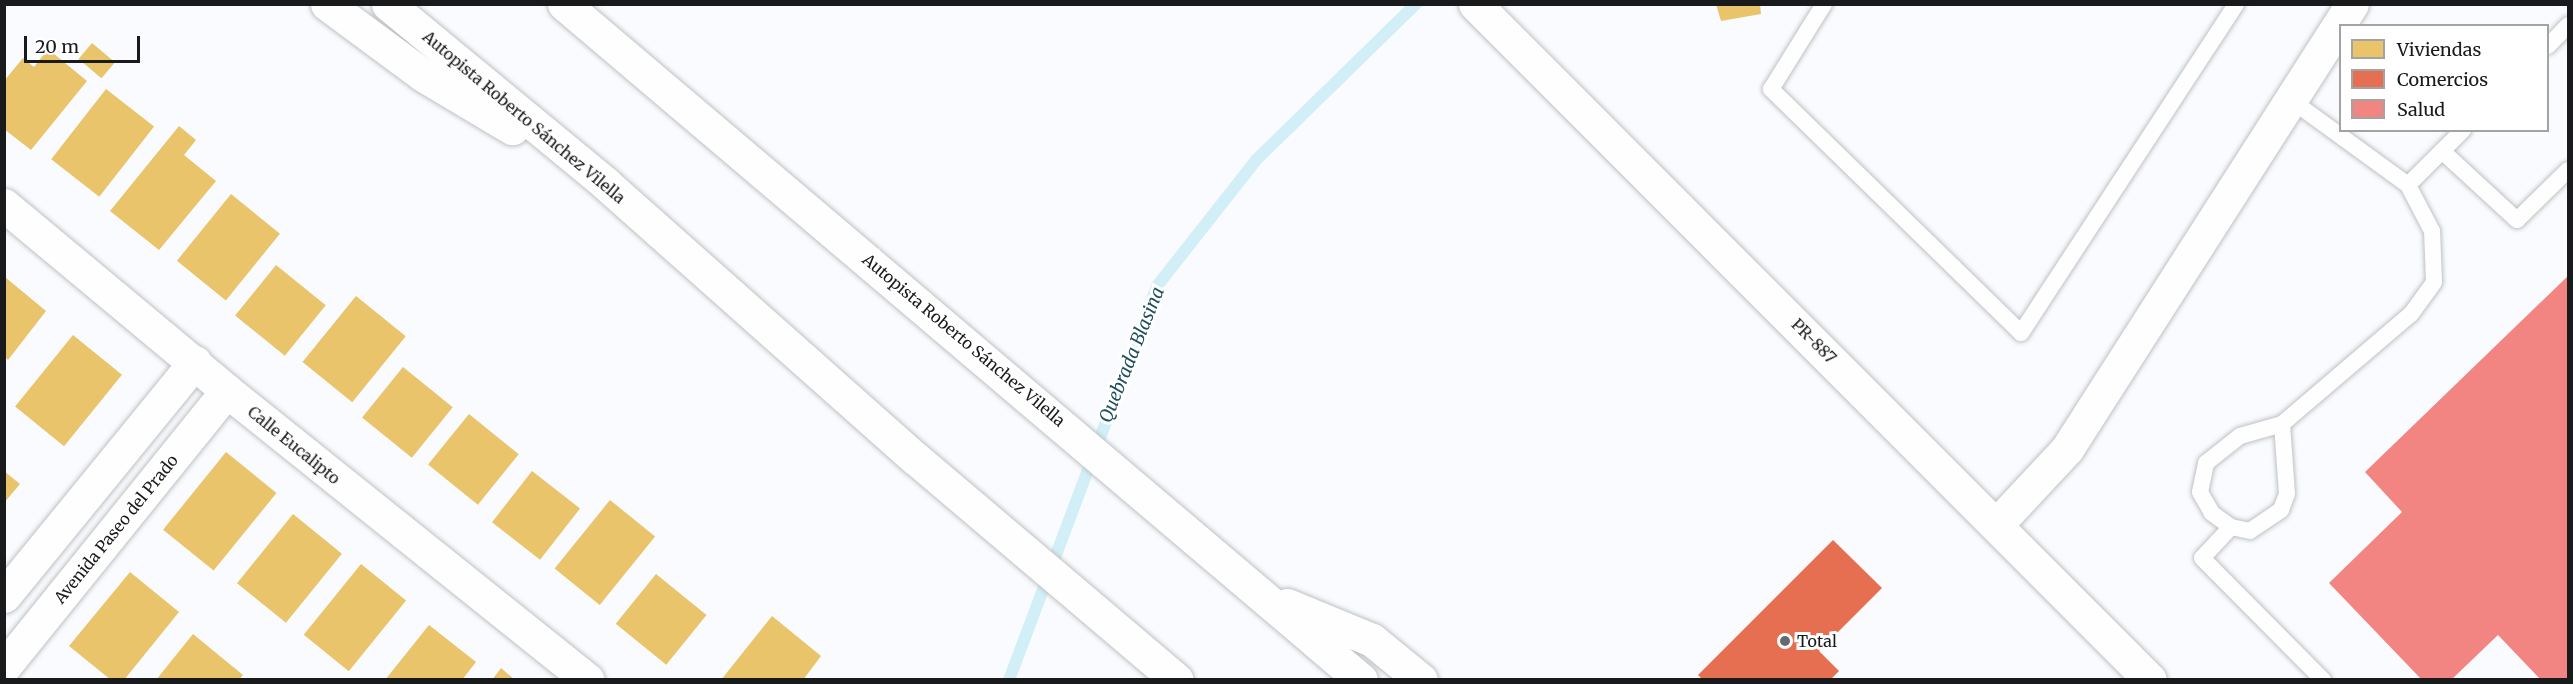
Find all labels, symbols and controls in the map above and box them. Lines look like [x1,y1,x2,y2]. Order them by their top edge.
scale bar [27,24,142,62]
legend [2339,24,2549,132]
street label: Autopista Roberto Sánchez Vilella [419,27,629,207]
text: 20 m [35,35,79,58]
text: Viviendas [2397,38,2481,61]
text: Comercios [2397,68,2488,91]
text: Salud [2397,98,2445,121]
street label: Autopista Roberto Sánchez Vilella [859,250,1069,430]
water label: Quebrada Blasina [1095,284,1169,426]
street label: PR-887 [1788,315,1840,367]
street label: Calle Eucalipto [244,402,344,488]
street label: Avenida Paseo del Prado [50,451,182,607]
place label: Total [1797,631,1837,651]
marker: Total [1778,634,1792,648]

